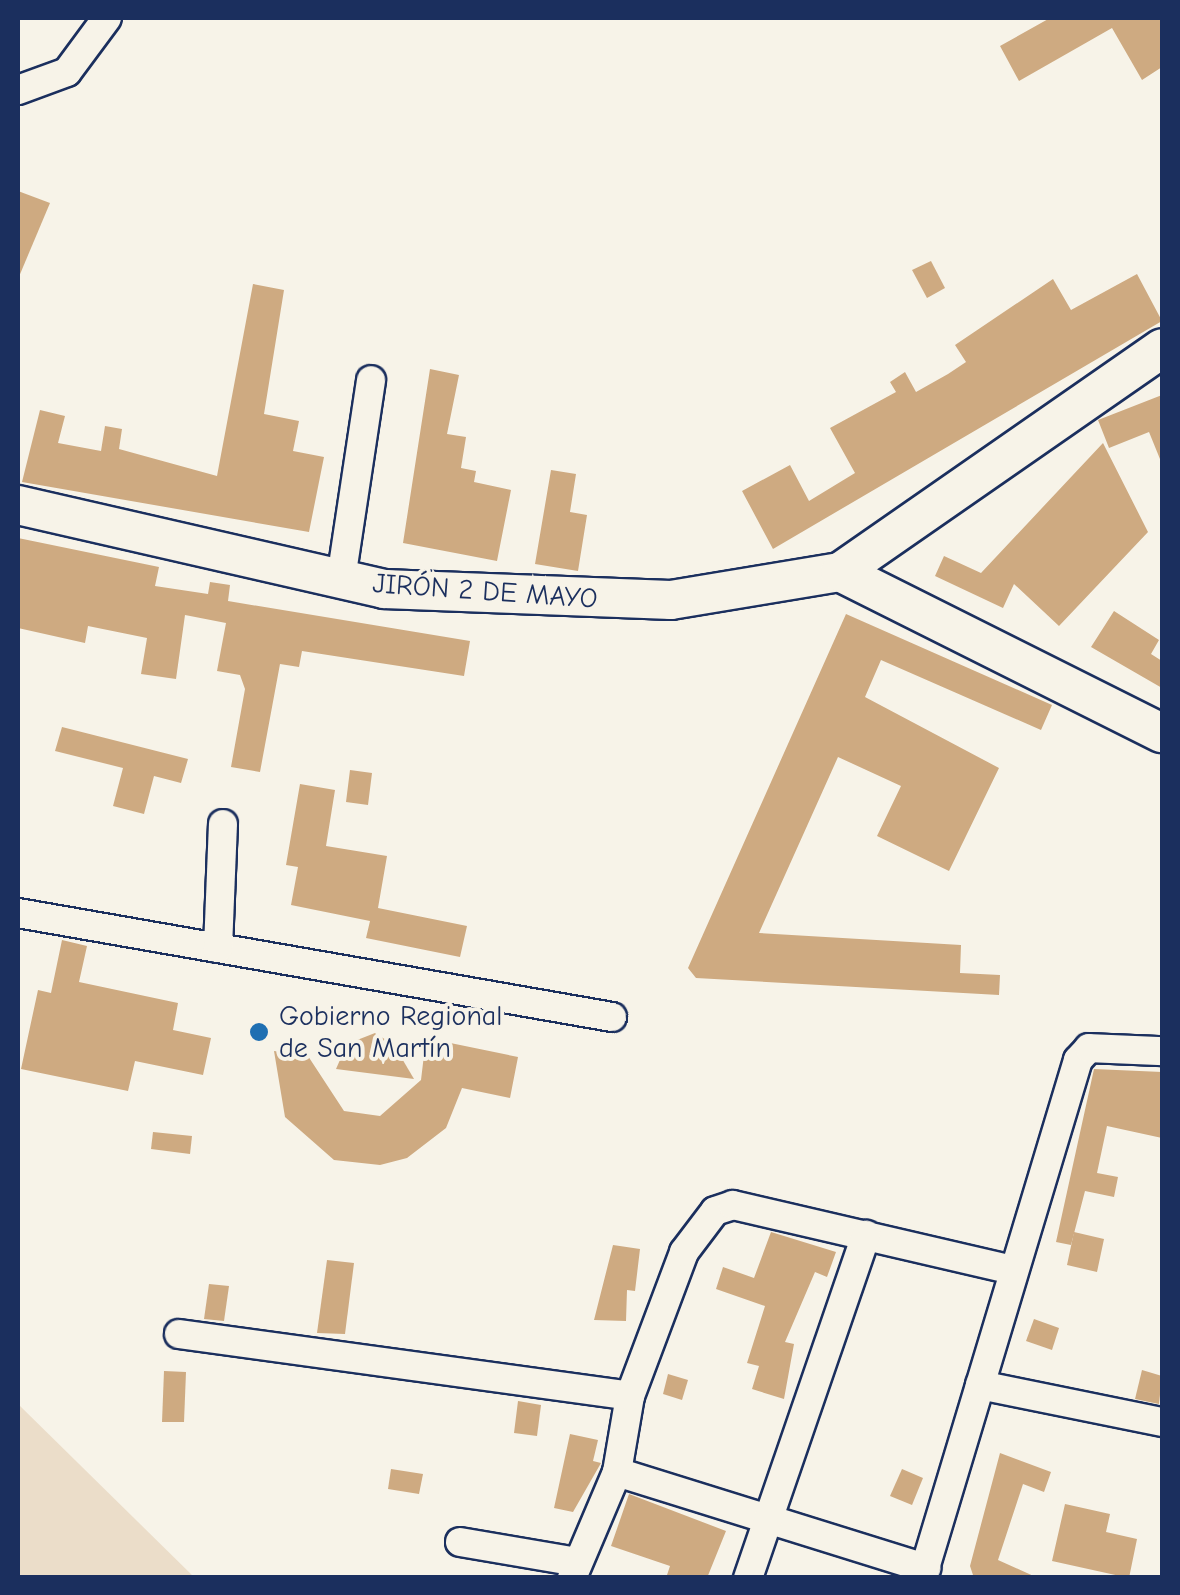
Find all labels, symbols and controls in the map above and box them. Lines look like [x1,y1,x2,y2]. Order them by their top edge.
street label: JIRÓN 2 DE MAYO [371,566,599,616]
place label: Gobierno Regional de San Martín [279,999,502,1065]
marker: Gobierno Regional de San Martín [248,1021,270,1043]

